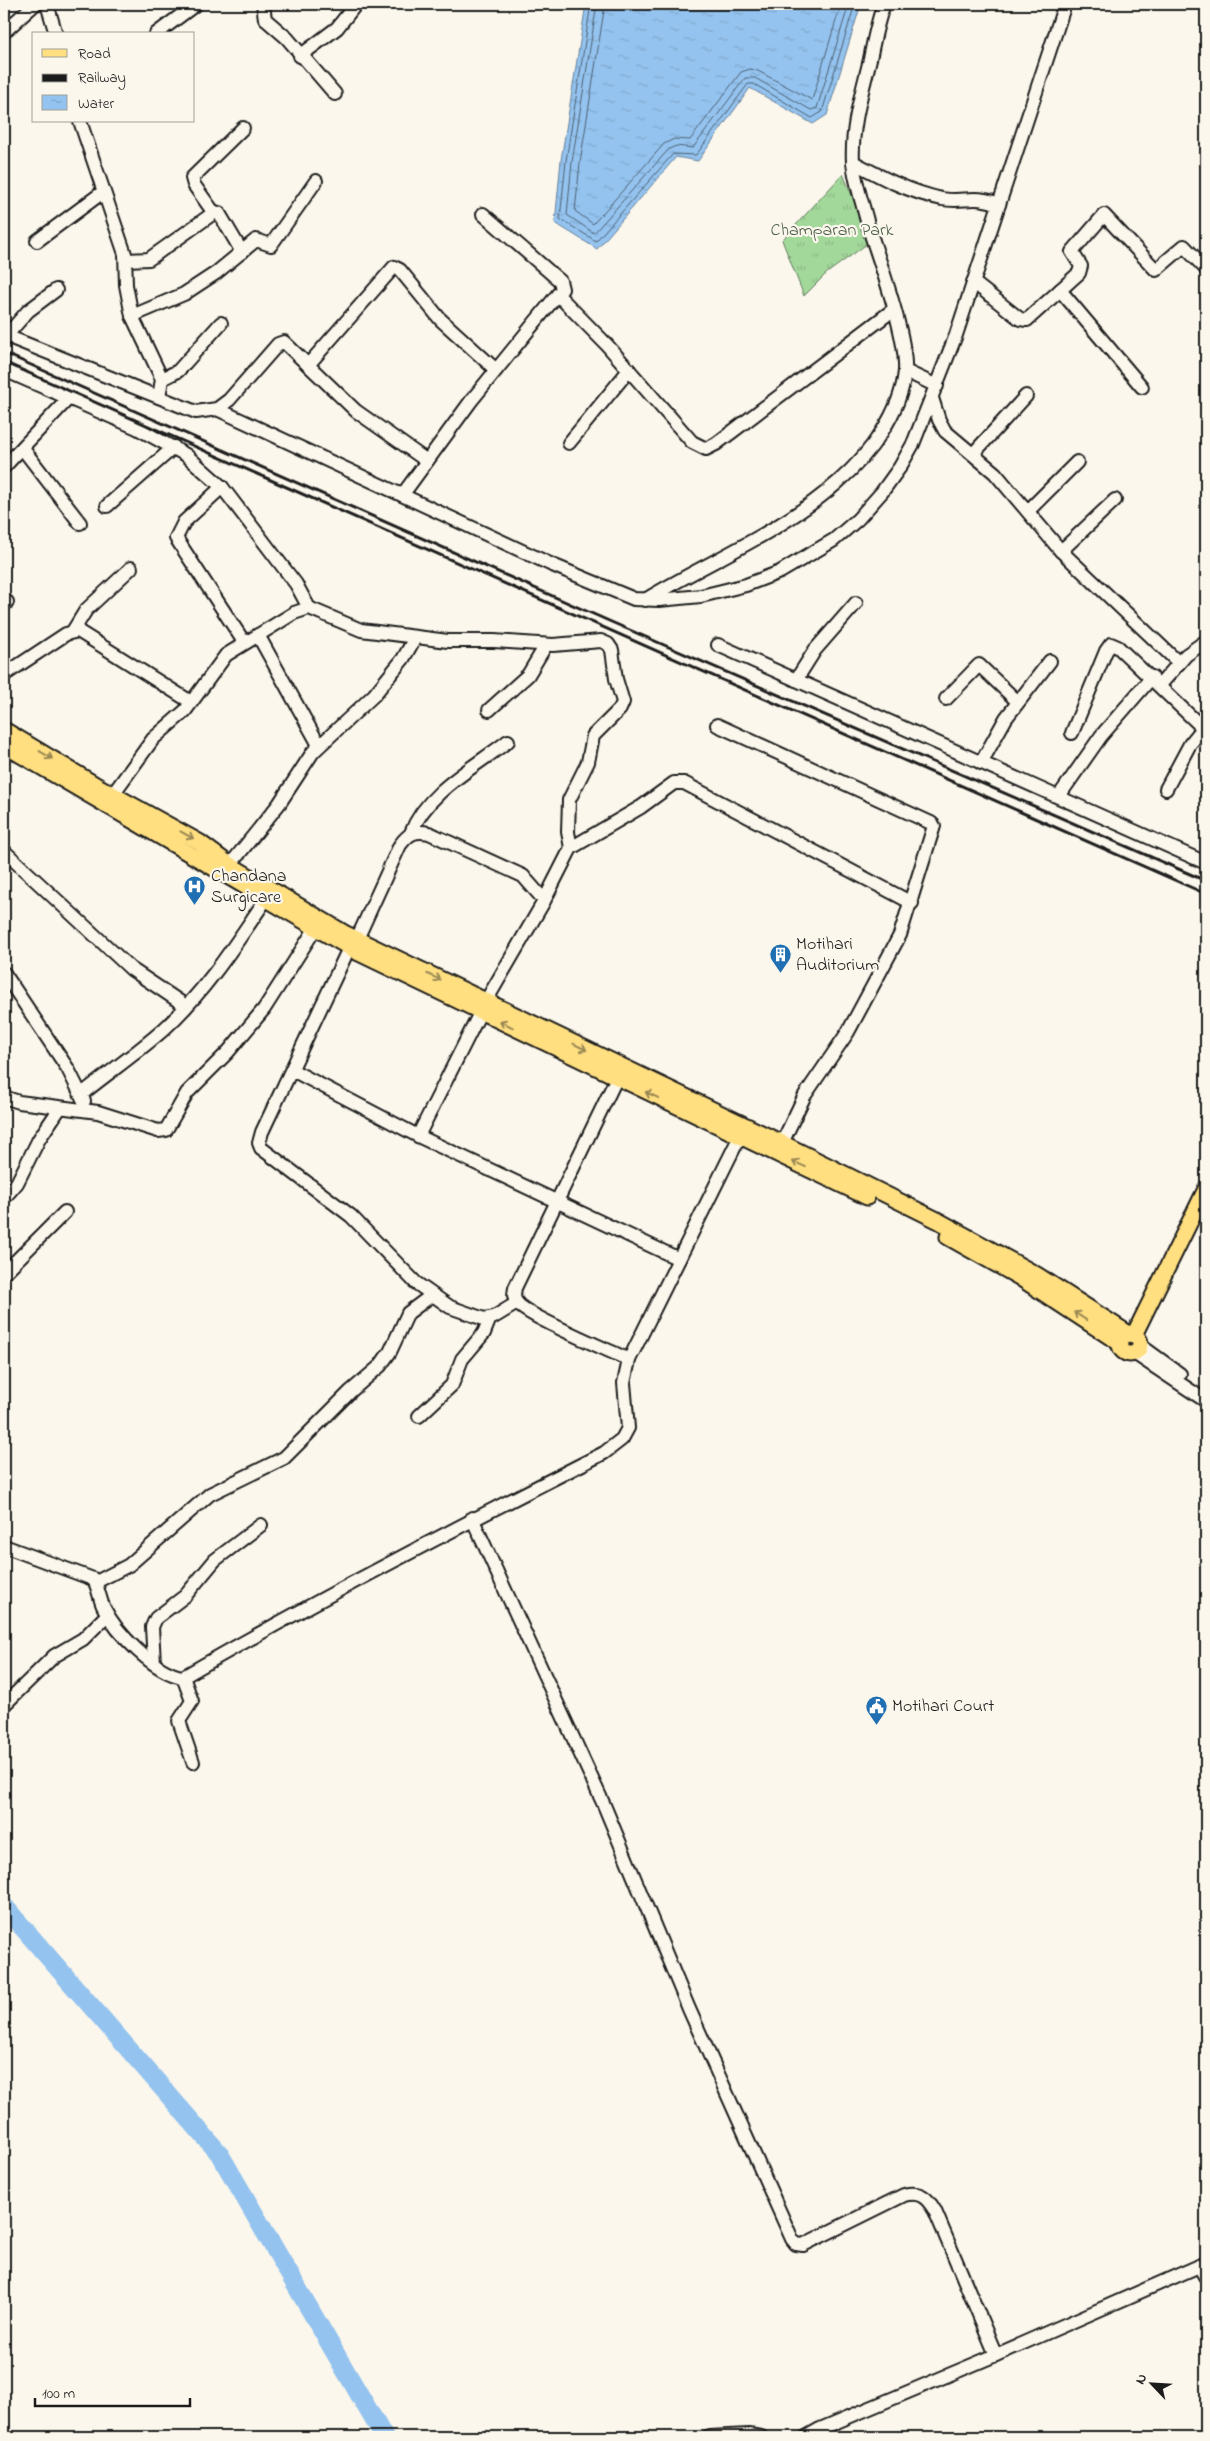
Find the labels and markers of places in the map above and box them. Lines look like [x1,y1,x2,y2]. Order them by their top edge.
place label: Chandana Surgicare [211,864,286,912]
hospital icon: Chandana Surgicare [183,875,207,906]
place label: Motihari Auditorium [796,932,879,979]
building icon: Motihari Auditorium [768,943,792,974]
place label: Motihari Court [892,1694,994,1720]
public building icon: Motihari Court [864,1695,888,1726]

